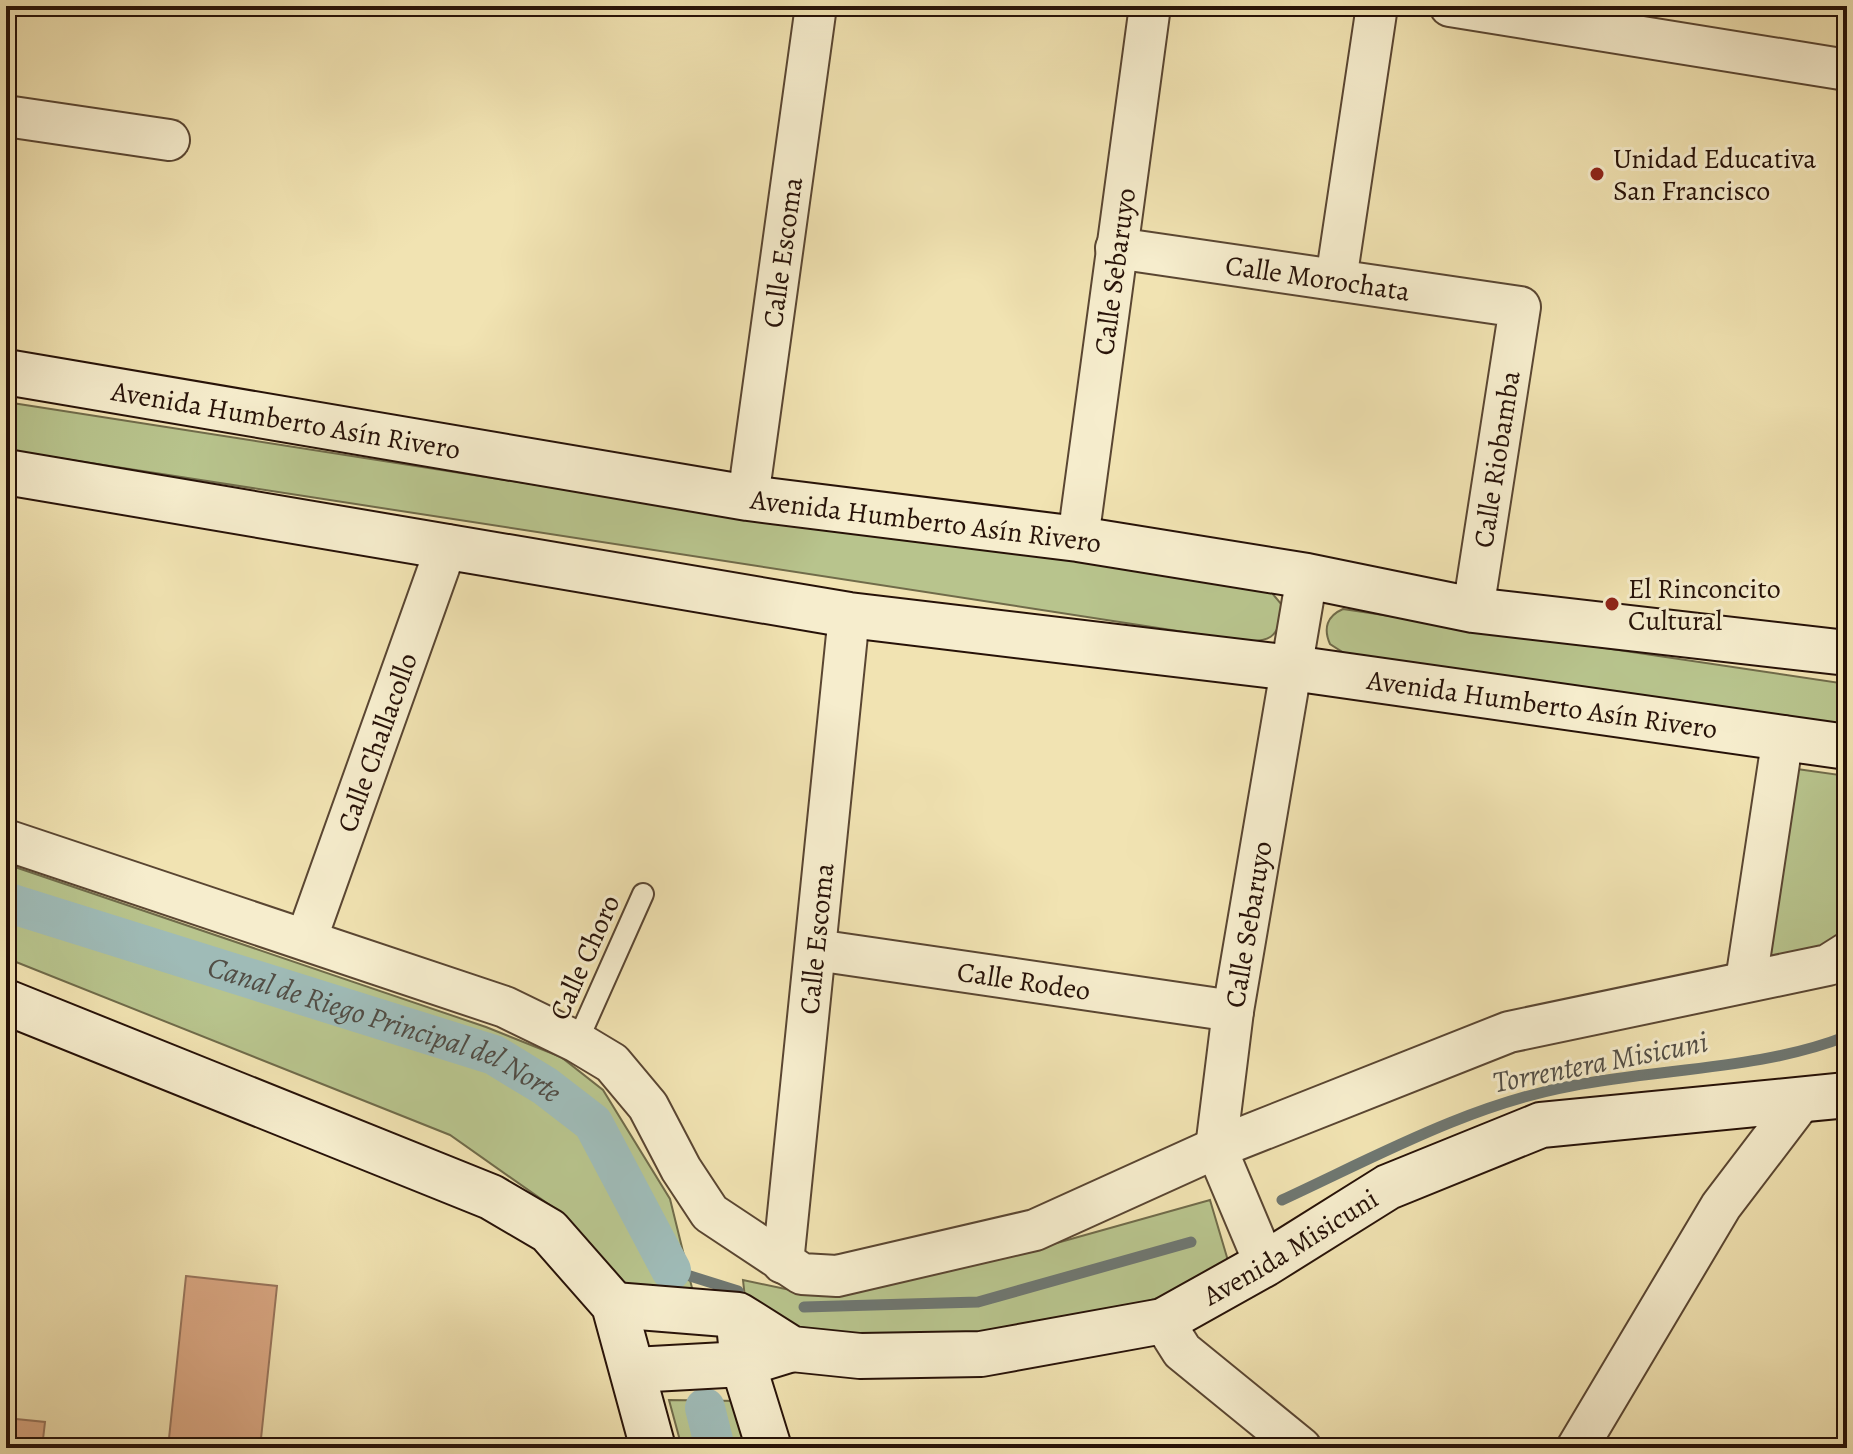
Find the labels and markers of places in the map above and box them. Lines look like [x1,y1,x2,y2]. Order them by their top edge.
place label: Unidad Educativa San Francisco [1613,140,1816,210]
marker: Unidad Educativa San Francisco [1588,165,1606,183]
place label: El Rinconcito Cultural [1628,570,1781,640]
marker: El Rinconcito Cultural [1603,595,1621,613]

